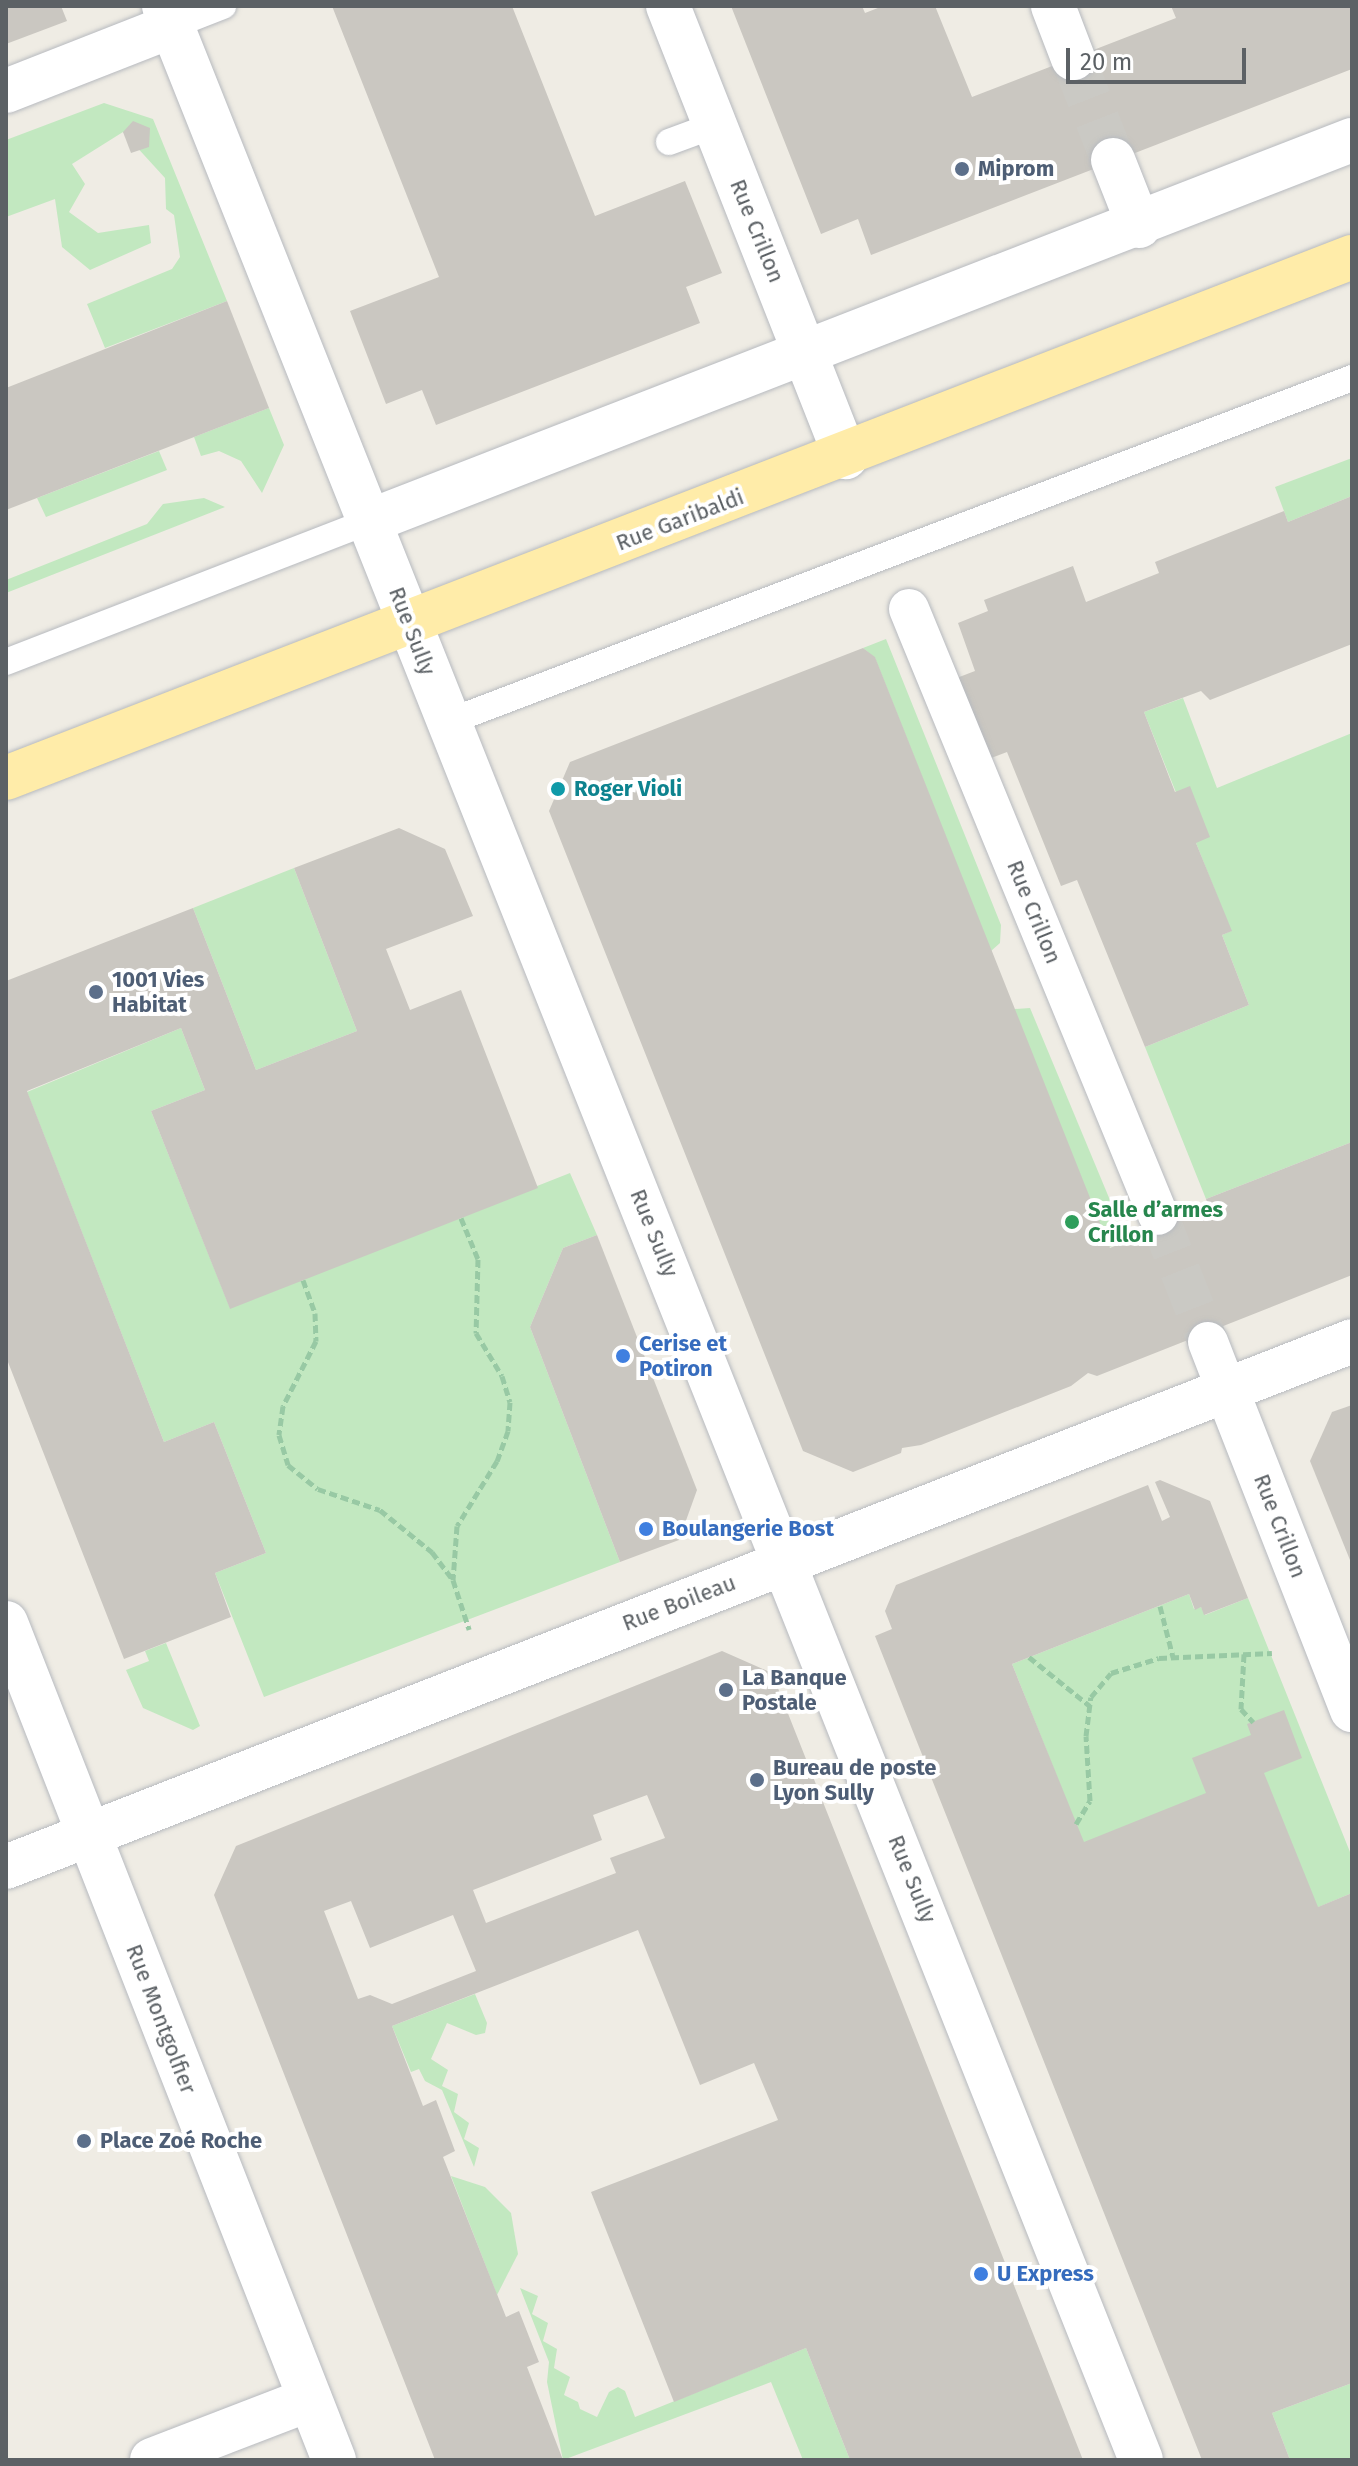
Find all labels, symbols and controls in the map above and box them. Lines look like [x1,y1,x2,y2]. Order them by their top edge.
scale bar [1070,32,1250,82]
text: 20 m [1080,48,1132,76]
place label: Miprom [978,156,1054,182]
marker: Miprom [953,160,971,178]
street label: Rue Crillon [724,175,790,287]
street label: Rue Garibaldi [612,484,748,556]
street label: Rue Sully [383,583,441,679]
place label: Roger Violi [574,776,682,802]
marker: Roger Violi [549,780,567,798]
street label: Rue Crillon [1001,856,1067,968]
place label: 1001 Vies Habitat [112,966,204,1018]
marker: 1001 Vies Habitat [87,983,105,1001]
street label: Rue Sully [624,1185,684,1281]
place label: Salle d’armes Crillon [1088,1196,1223,1248]
marker: Salle d’armes Crillon [1063,1213,1081,1231]
place label: Cerise et Potiron [639,1330,727,1382]
marker: Cerise et Potiron [614,1347,632,1365]
street label: Rue Crillon [1248,1470,1312,1582]
place label: Boulangerie Bost [662,1516,834,1542]
marker: Boulangerie Bost [637,1520,655,1538]
street label: Rue Boileau [619,1569,739,1637]
place label: La Banque Postale [742,1664,847,1716]
marker: La Banque Postale [717,1681,735,1699]
place label: Bureau de poste Lyon Sully [773,1754,937,1806]
marker: Bureau de poste Lyon Sully [748,1771,766,1789]
street label: Rue Sully [882,1831,942,1927]
street label: Rue Montgolfier [120,1941,202,2097]
place label: Place Zoé Roche [100,2128,262,2154]
marker: Place Zoé Roche [75,2132,93,2150]
place label: U Express [997,2261,1094,2287]
marker: U Express [972,2265,990,2283]

